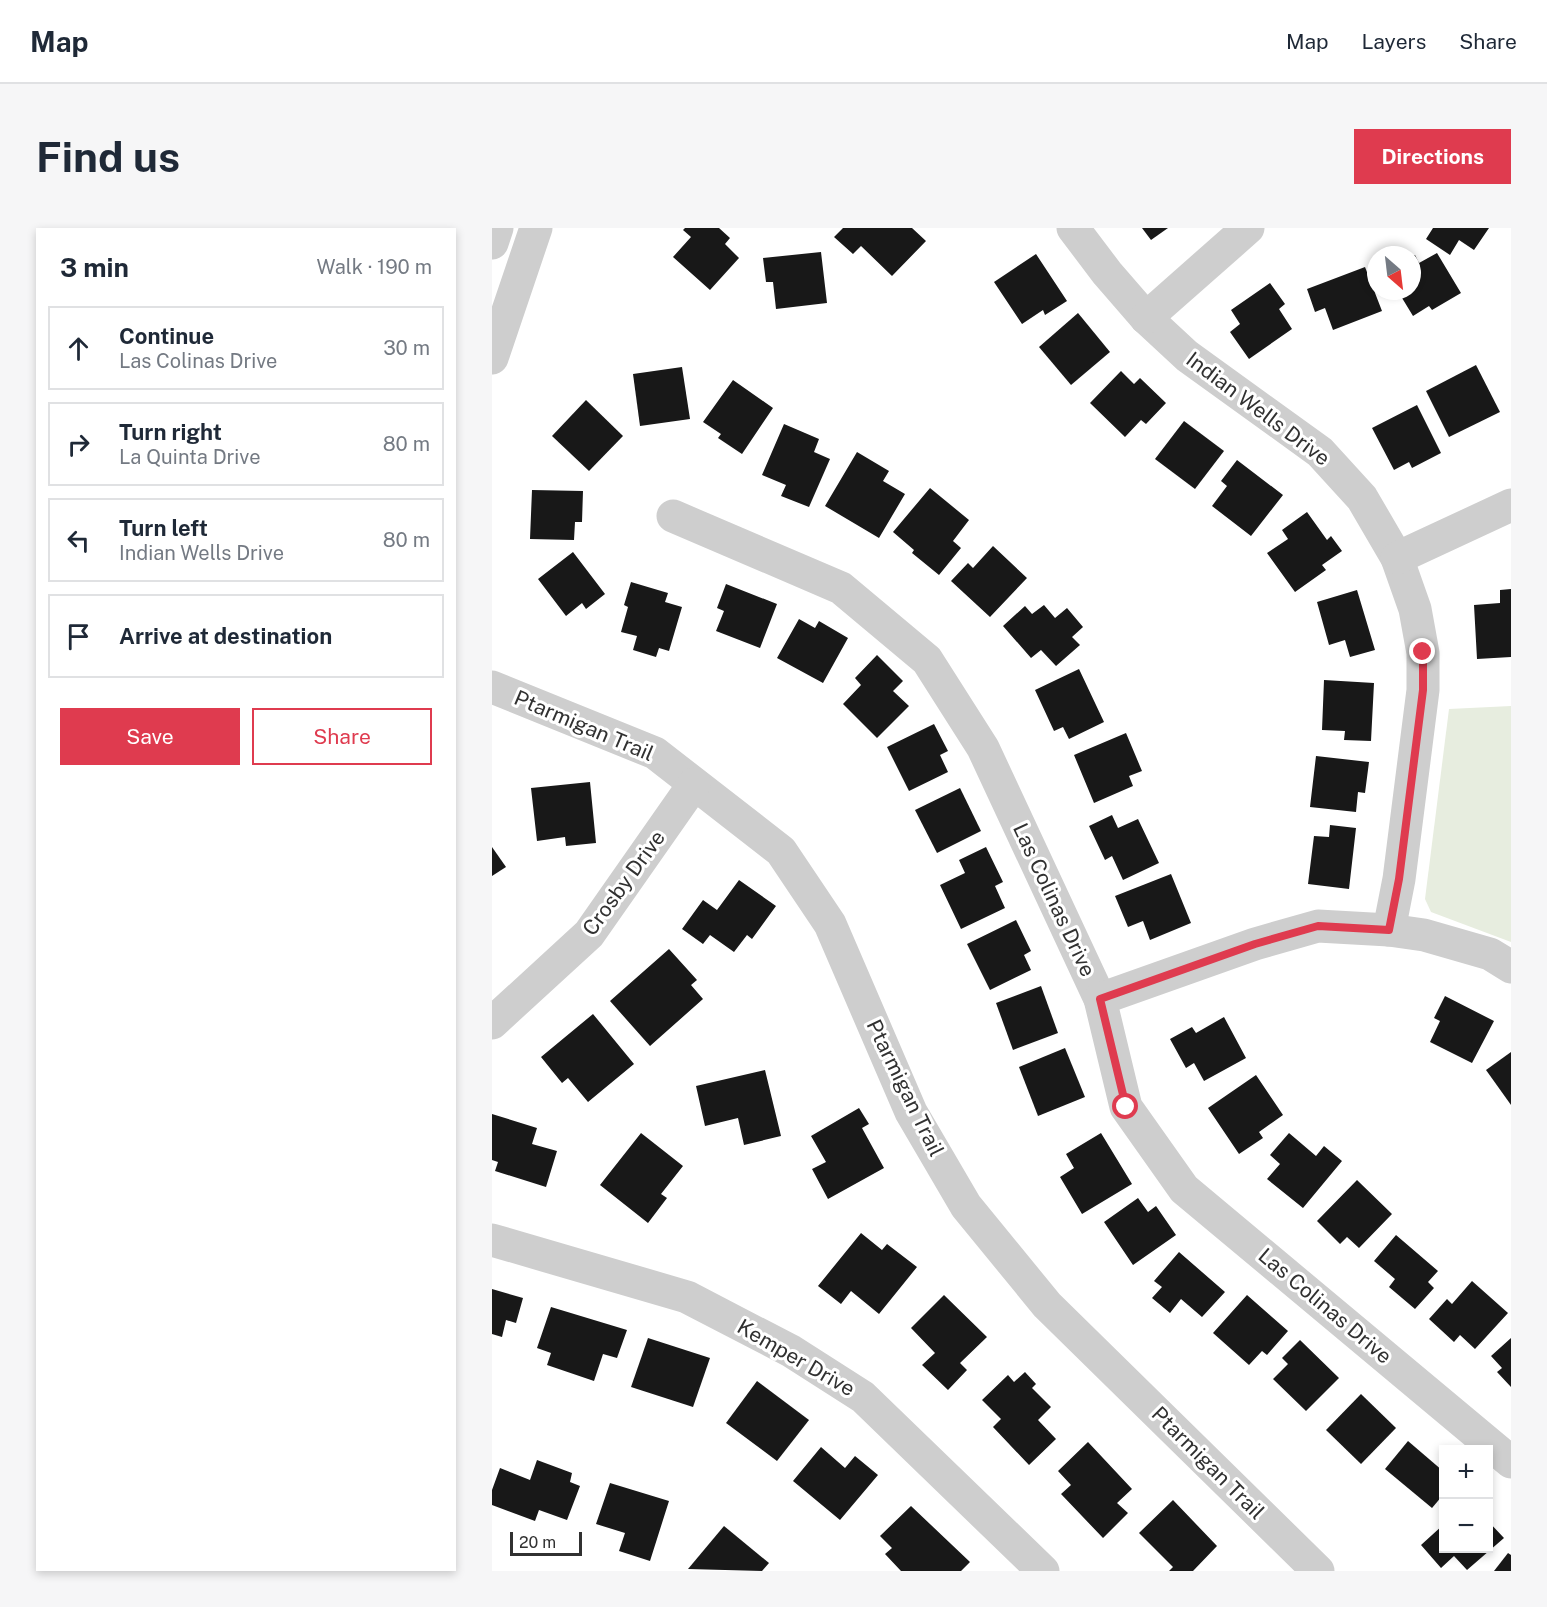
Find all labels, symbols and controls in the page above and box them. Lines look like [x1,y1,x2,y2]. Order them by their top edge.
text: Map [30,25,89,58]
text: Map [1286,29,1329,54]
text: Layers [1362,29,1426,54]
text: Share [1459,29,1517,54]
button: Directions [1354,129,1511,184]
text: Find us [36,132,180,181]
north arrow [1367,246,1421,300]
text: 3 min [60,252,129,283]
text: Walk · 190 m [316,255,432,279]
text: Continue [119,323,214,349]
icon: ahead [62,332,95,365]
text: 30 m [383,336,430,360]
street label: Indian Wells Drive [1182,346,1335,471]
text: Las Colinas Drive [119,349,277,373]
text: Turn right [119,419,222,445]
icon: right [62,428,95,461]
text: 80 m [383,432,430,456]
text: La Quinta Drive [119,445,261,469]
text: Turn left [119,515,208,541]
icon: left [62,524,95,557]
text: 80 m [383,528,430,552]
text: Indian Wells Drive [119,541,284,565]
icon: arrive [62,620,95,653]
text: Arrive at destination [119,623,332,649]
route end [1409,638,1435,664]
street label: Ptarmigan Trail [511,685,658,766]
button: Save [60,708,240,765]
button: Share [252,708,432,765]
street label: Las Colinas Drive [1008,819,1101,980]
street label: Crosby Drive [577,825,670,940]
street label: Ptarmigan Trail [861,1015,949,1160]
route start [1112,1093,1138,1119]
street label: Las Colinas Drive [1254,1243,1397,1369]
street label: Kemper Drive [733,1314,860,1401]
street label: Ptarmigan Trail [1147,1401,1270,1524]
map controls [1439,1445,1493,1553]
button: + [1439,1445,1493,1499]
button: − [1439,1499,1493,1553]
scale bar [510,1529,582,1556]
text: 20 m [519,1533,556,1552]

